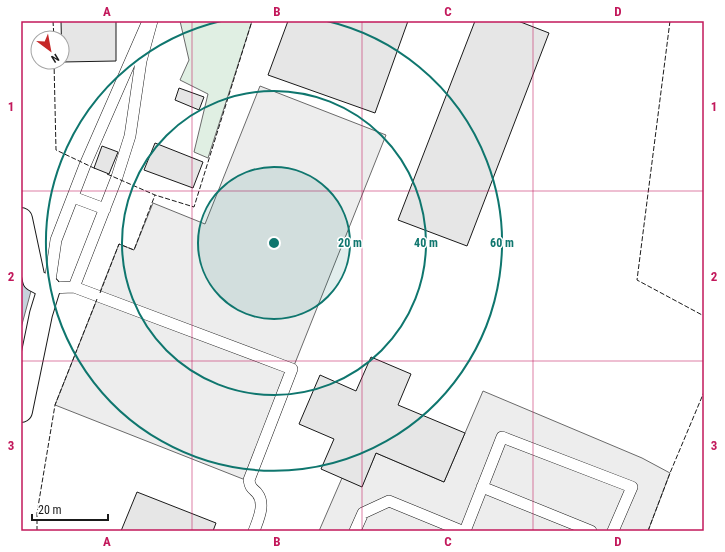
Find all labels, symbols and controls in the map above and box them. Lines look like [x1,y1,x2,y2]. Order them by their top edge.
text: A [103,4,111,19]
text: B [273,4,281,19]
text: C [444,4,452,19]
text: D [614,4,622,19]
north arrow [30,30,70,70]
text: N [49,51,61,65]
text: 1 [8,99,14,114]
text: 1 [711,99,717,114]
centre of rings [267,236,281,250]
text: 20 m [338,236,362,250]
text: 40 m [414,236,438,250]
text: 60 m [490,236,514,250]
text: 2 [8,269,15,284]
text: 2 [711,269,718,284]
text: 3 [8,438,14,453]
text: 3 [711,438,717,453]
scale bar [32,496,108,522]
text: 20 m [38,503,62,517]
text: A [103,534,111,549]
text: B [273,534,281,549]
text: C [444,534,452,549]
text: D [614,534,622,549]

